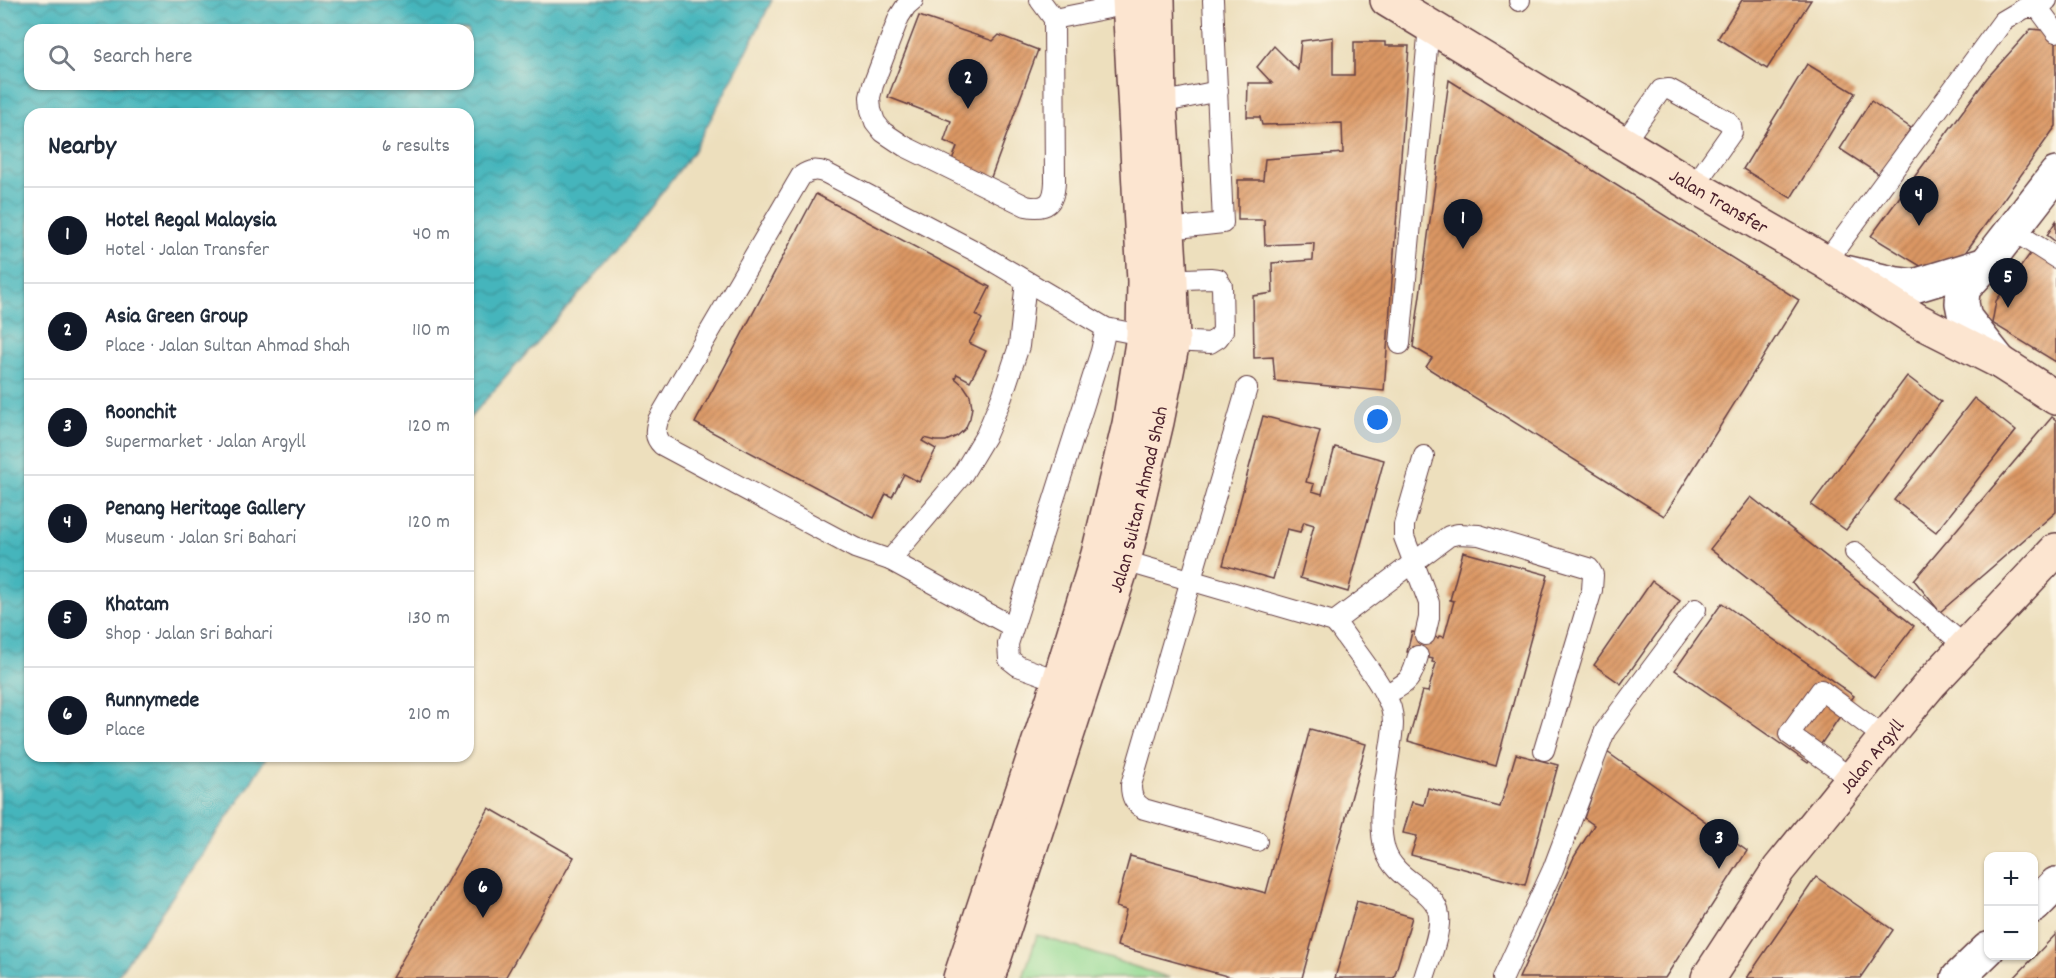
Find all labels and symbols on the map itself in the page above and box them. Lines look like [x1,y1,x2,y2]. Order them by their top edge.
pin: 2 [948,60,988,109]
street label: Jalan Transfer [1663,163,1773,243]
pin: 4 [1900,176,1938,226]
pin: 1 [1444,200,1482,249]
pin: 5 [1988,258,2028,308]
street label: Jalan Sultan Ahmad Shah [1104,404,1177,597]
your location [1363,405,1392,434]
street label: Jalan Argyll [1834,714,1912,801]
pin: 3 [1700,820,1738,869]
pin: 6 [464,868,502,918]

